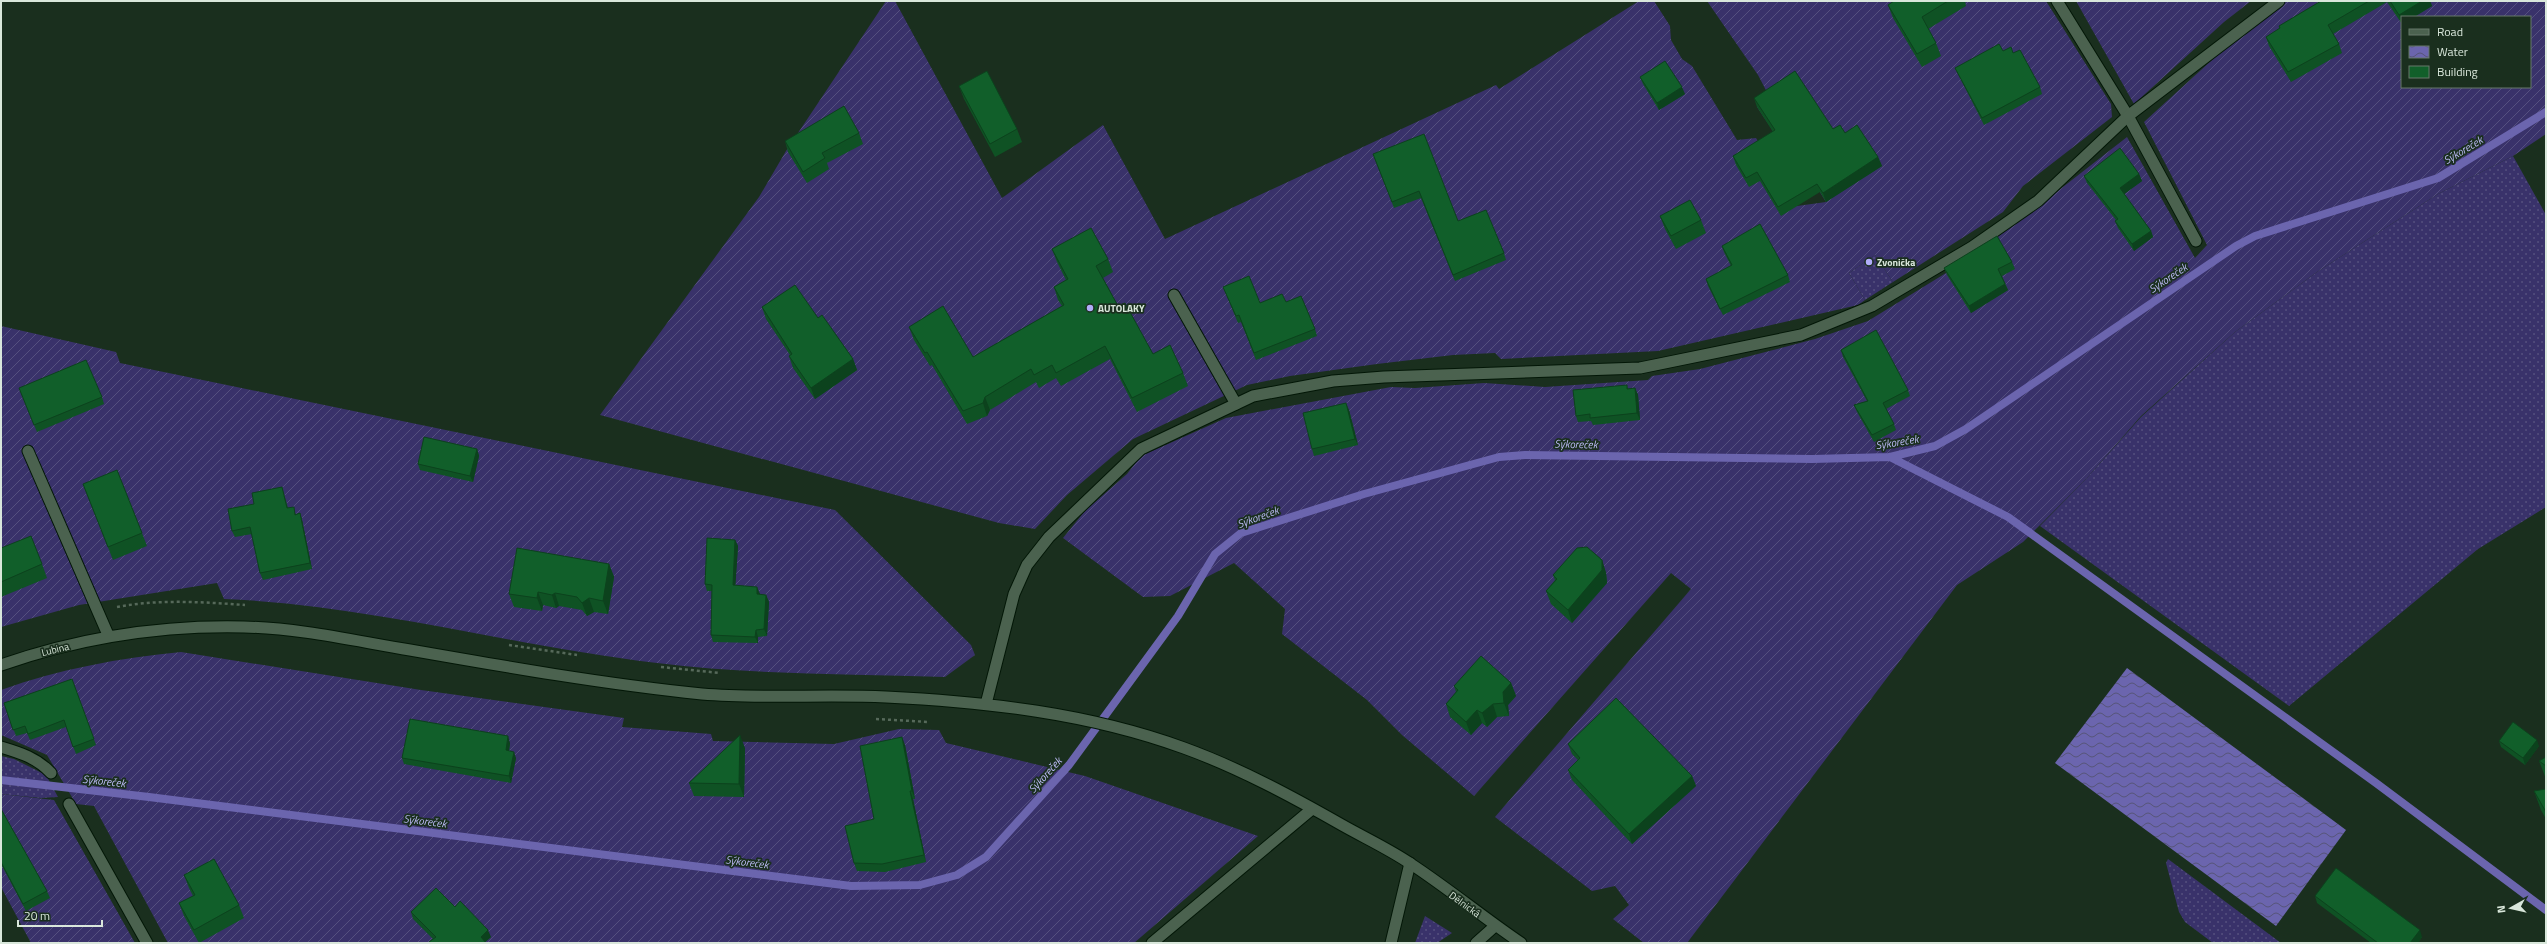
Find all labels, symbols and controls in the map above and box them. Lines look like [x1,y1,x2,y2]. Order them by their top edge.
legend [2401,16,2531,88]
text: Road [2437,22,2463,41]
text: Water [2437,42,2468,61]
text: Building [2437,62,2478,81]
water label: Sýkoreček [2440,131,2487,168]
place label: Zvonička [1877,255,1915,270]
marker: Zvonička [1864,257,1874,267]
water label: Sýkoreček [2146,259,2191,297]
place label: AUTOLAKY [1098,301,1145,316]
marker: AUTOLAKY [1085,303,1095,313]
water label: Sýkoreček [1874,431,1921,453]
water label: Sýkoreček [1554,436,1599,452]
water label: Sýkoreček [1235,502,1282,532]
street label: Lubina [40,639,70,660]
water label: Sýkoreček [1025,753,1066,796]
water label: Sýkoreček [82,771,127,791]
water label: Sýkoreček [403,810,449,832]
water label: Sýkoreček [725,851,771,873]
street label: Dělnická [1446,888,1483,921]
north arrow [2491,888,2531,928]
scale bar [18,902,102,928]
text: N [2493,905,2510,914]
text: 20 m [24,906,50,925]

